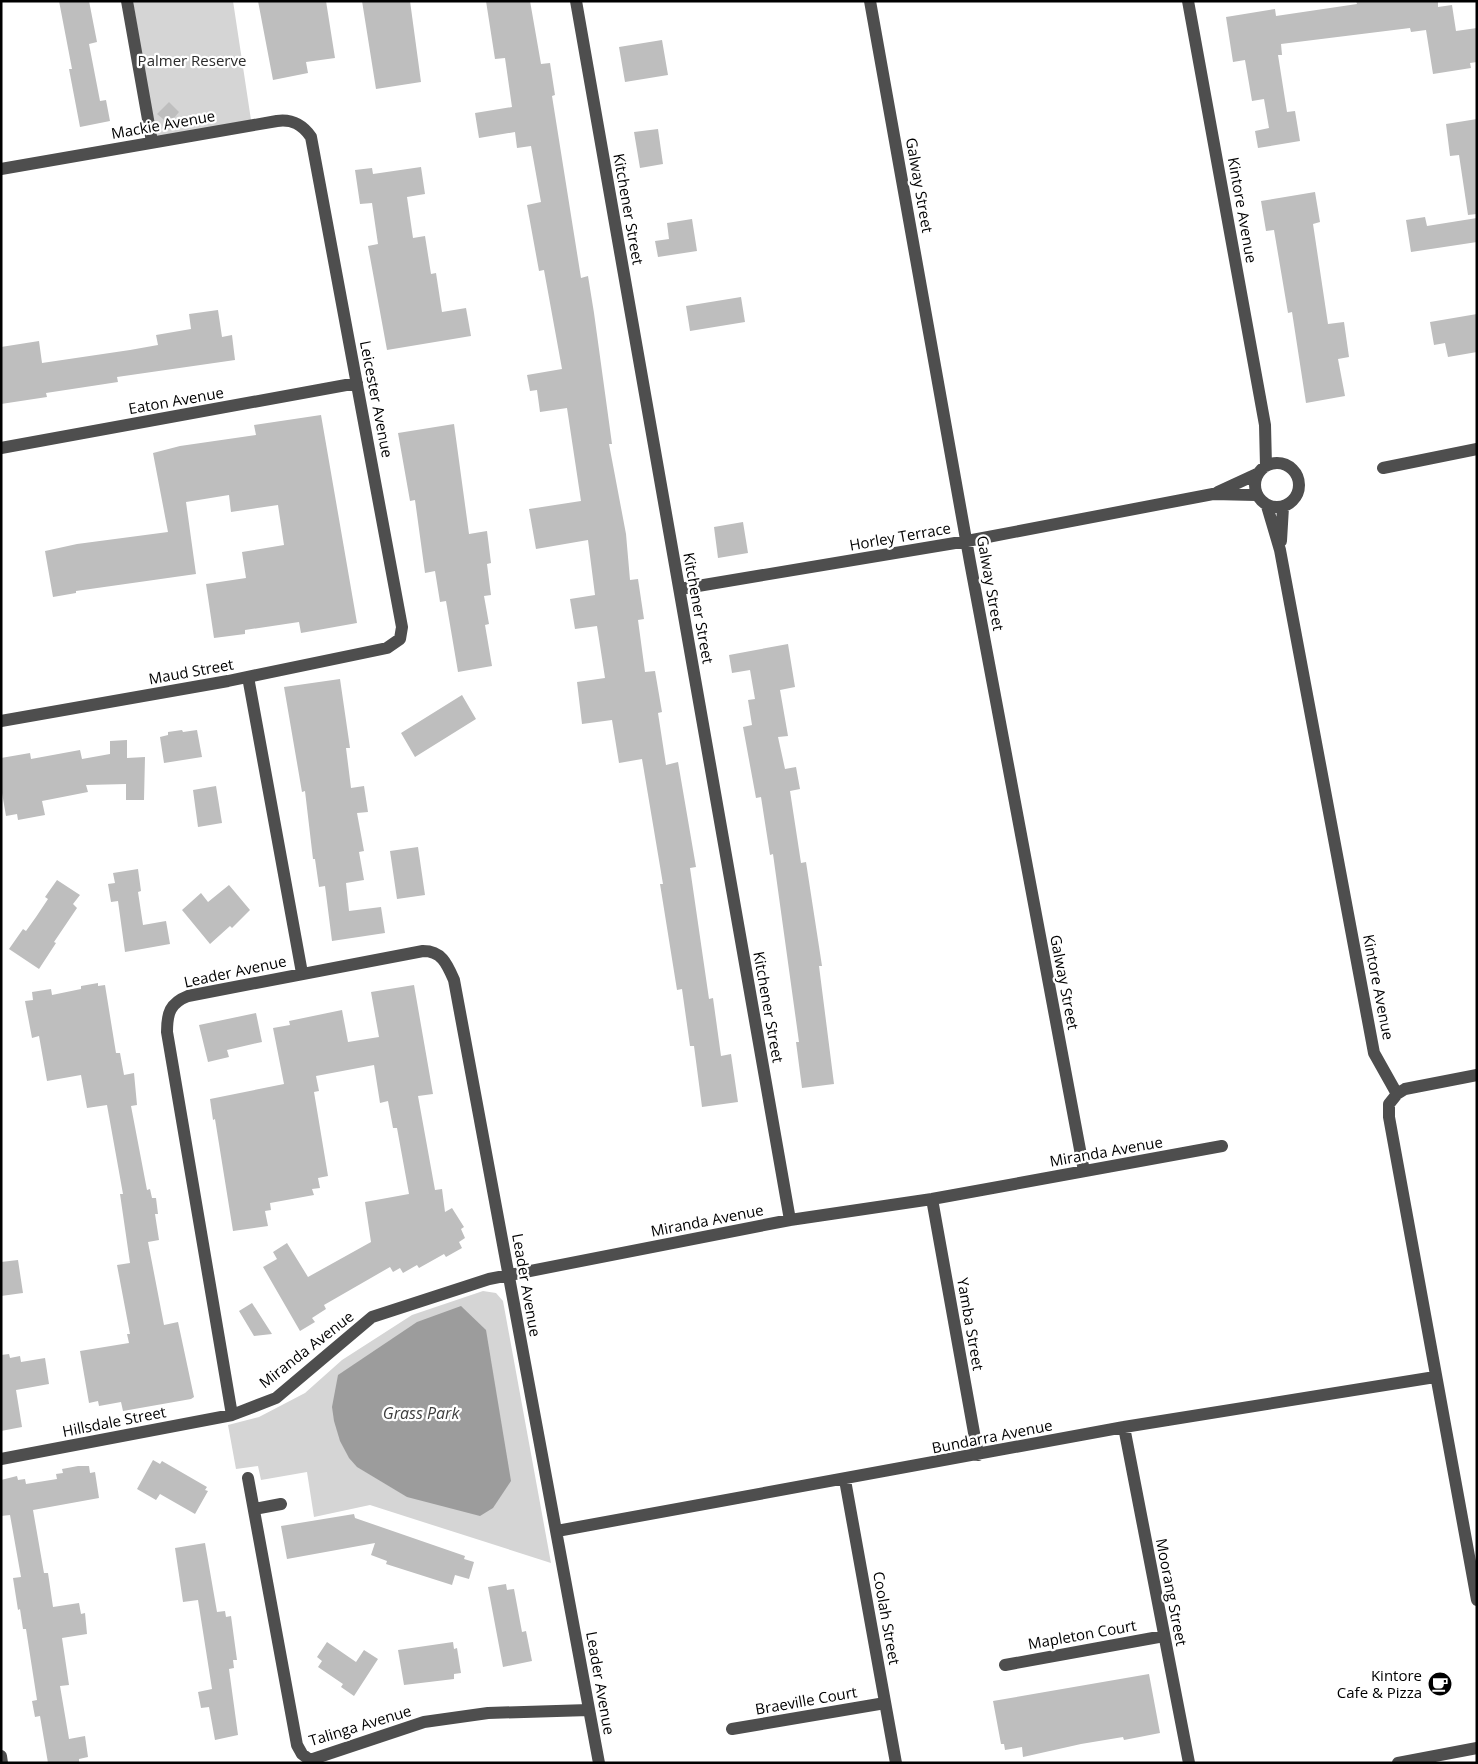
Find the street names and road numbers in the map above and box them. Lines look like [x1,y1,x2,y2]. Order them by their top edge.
street label: Mackie Avenue [109,105,217,143]
street label: Galway Street [902,136,938,234]
street label: Kitchener Street [609,152,649,266]
street label: Kintore Avenue [1224,155,1262,265]
street label: Leicester Avenue [356,339,398,459]
street label: Eaton Avenue [127,382,225,418]
street label: Horley Terrace [848,517,952,555]
street label: Galway Street [973,534,1009,632]
street label: Kitchener Street [679,551,719,665]
street label: Maud Street [147,654,235,688]
street label: Kintore Avenue [1359,932,1399,1042]
street label: Galway Street [1046,933,1084,1031]
street label: Leader Avenue [182,950,288,992]
street label: Kitchener Street [749,950,789,1064]
street label: Miranda Avenue [1048,1131,1164,1171]
street label: Miranda Avenue [649,1199,765,1241]
street label: Leader Avenue [508,1232,546,1338]
street label: Yamba Street [953,1276,989,1372]
street label: Miranda Avenue [255,1306,357,1392]
street label: Hillsdale Street [61,1401,167,1441]
street label: Bundarra Avenue [930,1415,1054,1457]
street label: Moorang Street [1152,1537,1192,1647]
street label: Coolah Street [869,1570,905,1666]
street label: Mapleton Court [1026,1615,1138,1653]
street label: Leader Avenue [582,1630,620,1736]
street label: Braeville Court [754,1681,858,1719]
street label: Talinga Avenue [306,1700,414,1750]

